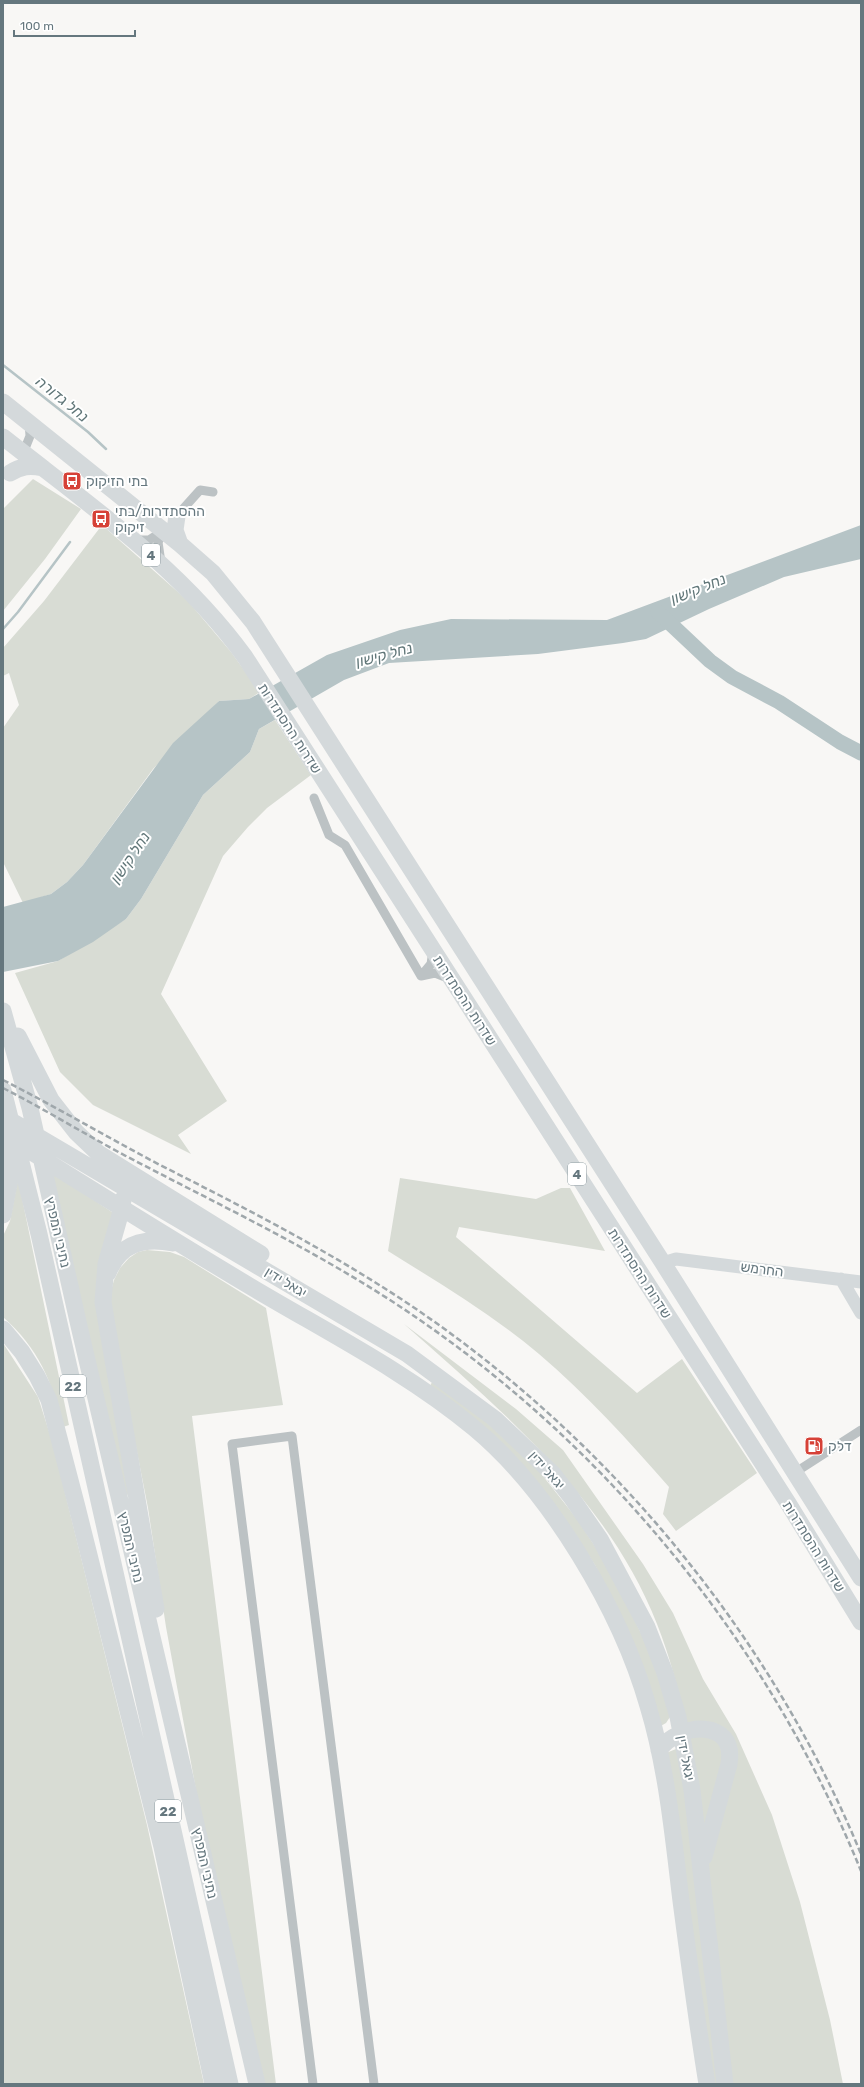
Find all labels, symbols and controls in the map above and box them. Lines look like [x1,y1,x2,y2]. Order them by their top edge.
scale bar [14,12,135,38]
text: 100 m [20,19,54,33]
water label: נחל גדורה [32,372,92,426]
bus stop icon: בתי הזיקוק [61,470,83,492]
place label: בתי הזיקוק [86,473,148,490]
place label: ההסתדרות/בתי זיקוק [115,503,205,536]
bus stop icon: ההסתדרות/בתי זיקוק [90,508,112,530]
road number: 4 [142,544,160,566]
water label: נחל קישון [668,570,728,608]
water label: נחל קישון [354,639,414,671]
street label: שדרות ההסתדרות [254,680,325,777]
water label: נחל קישון [106,829,154,887]
street label: שדרות ההסתדרות [429,952,500,1049]
road number: 4 [568,1163,586,1185]
street label: נתיבי המפרץ [41,1195,74,1270]
street label: שדרות ההסתדרות [604,1225,675,1322]
street label: החרמש [739,1258,784,1281]
street label: יגאל ידין [262,1263,310,1302]
road number: 22 [60,1375,86,1397]
fuel station icon: דלק [803,1435,825,1457]
place label: דלק [828,1438,852,1455]
street label: יגאל ידין [525,1448,568,1493]
street label: שדרות ההסתדרות [779,1498,848,1595]
street label: נתיבי המפרץ [114,1510,147,1585]
street label: יגאל ידין [673,1734,698,1782]
road number: 22 [155,1800,181,1822]
street label: נתיבי המפרץ [188,1826,221,1901]

